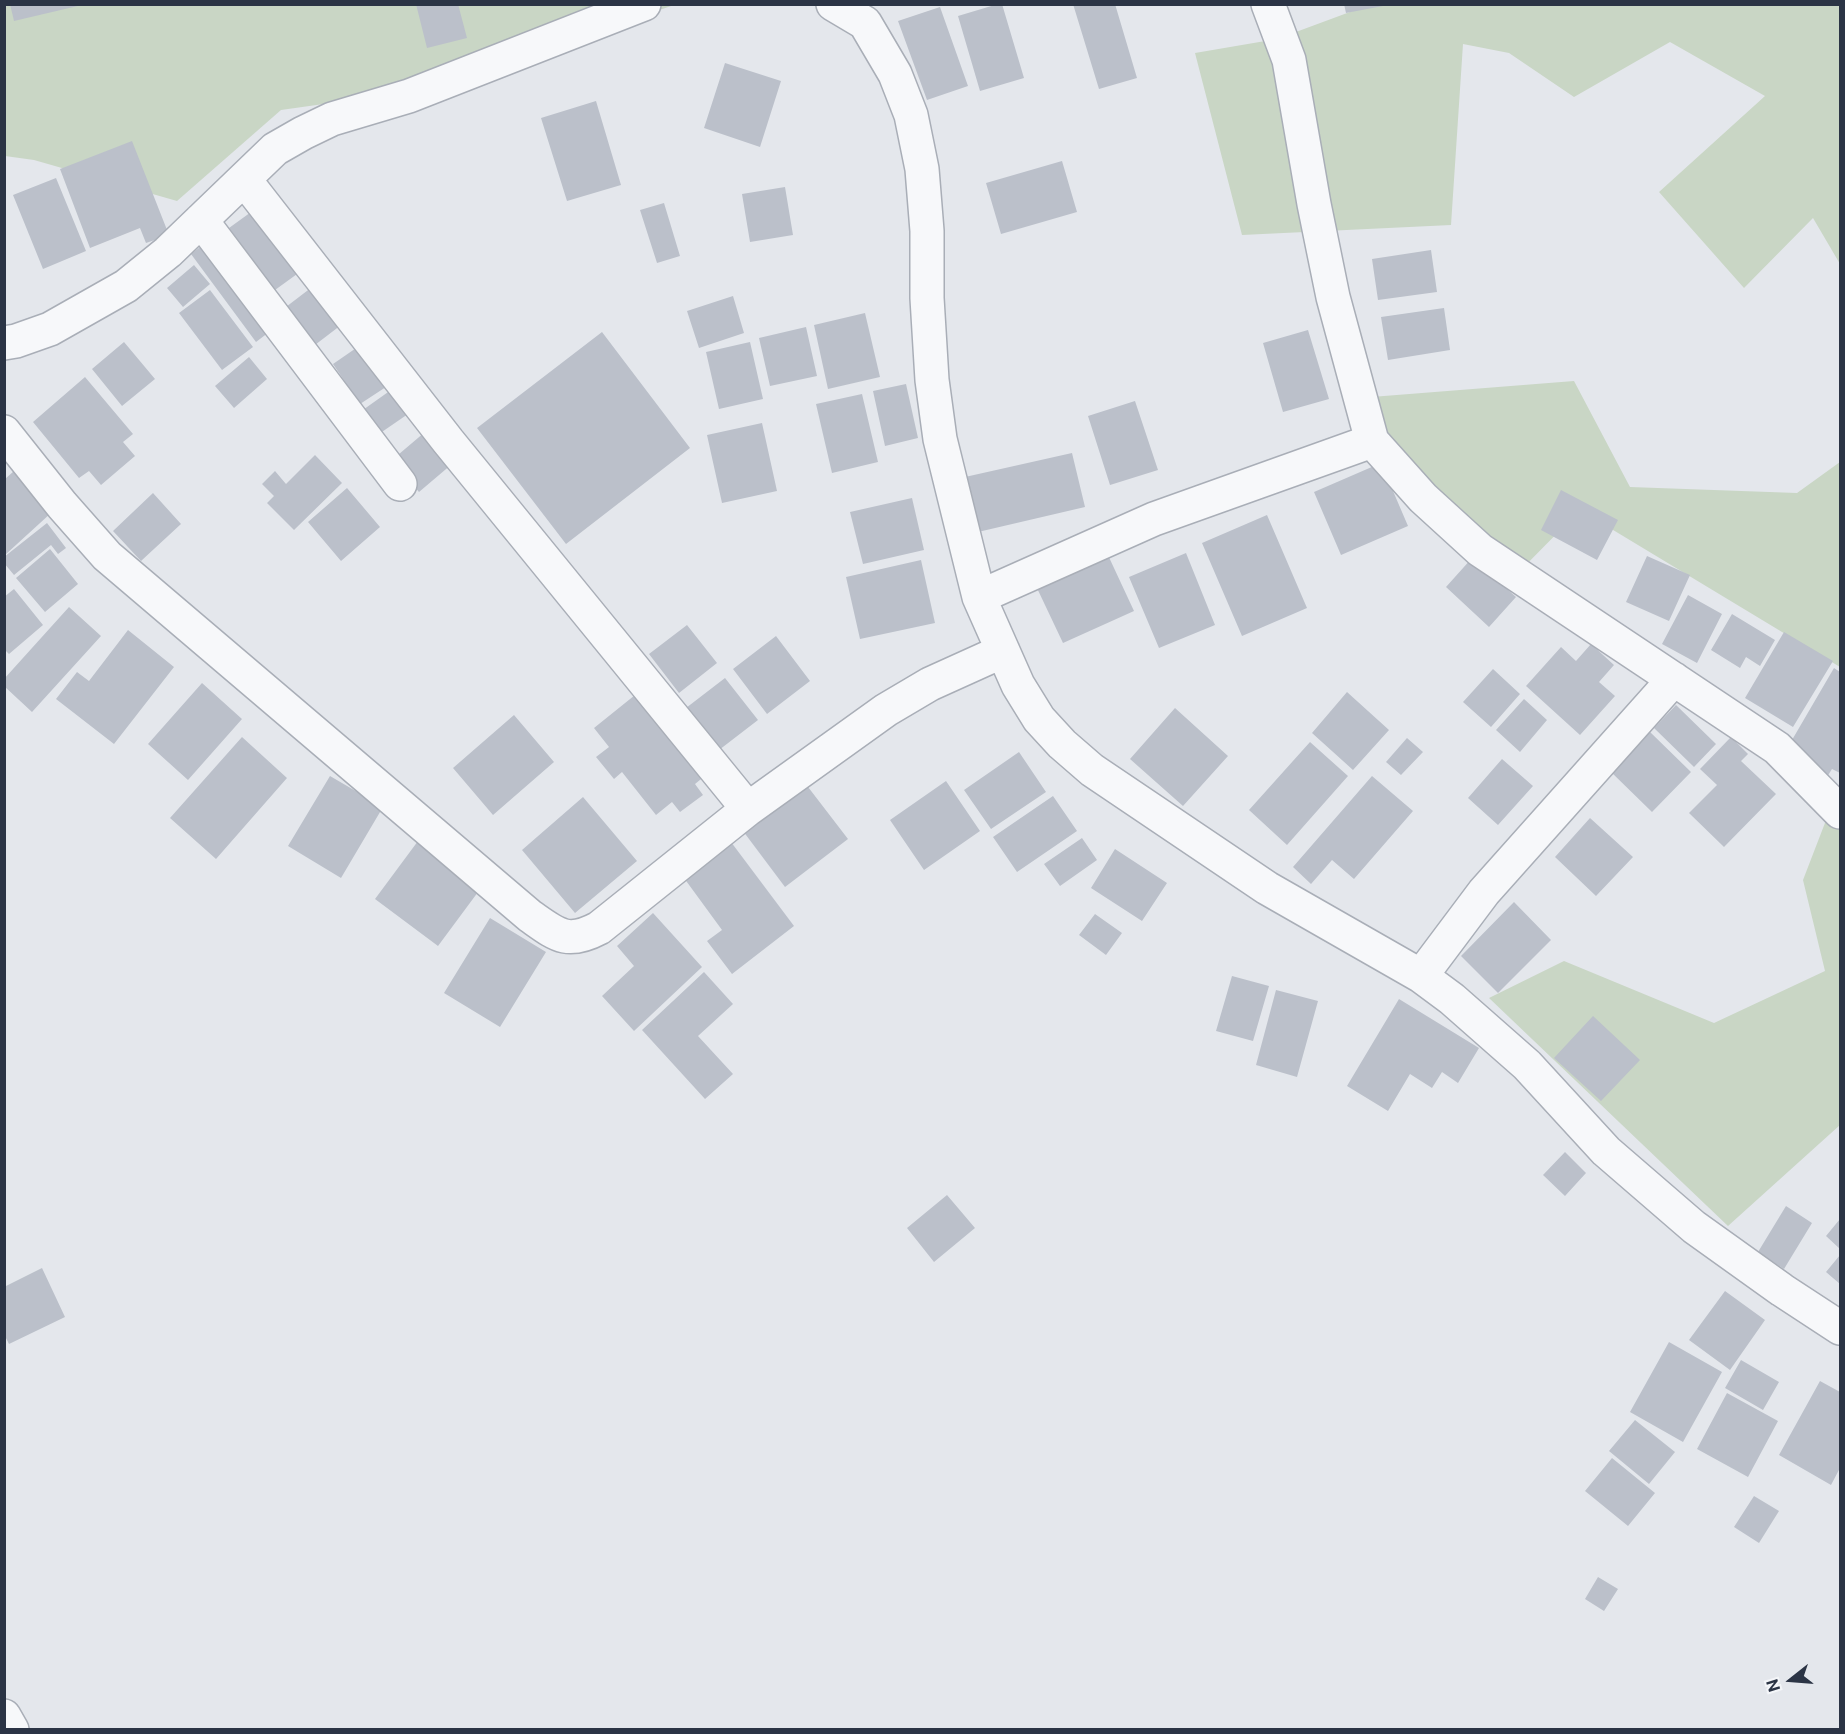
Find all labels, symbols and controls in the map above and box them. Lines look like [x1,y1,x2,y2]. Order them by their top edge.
north arrow [1761,1650,1821,1710]
text: N [1762,1677,1784,1694]

